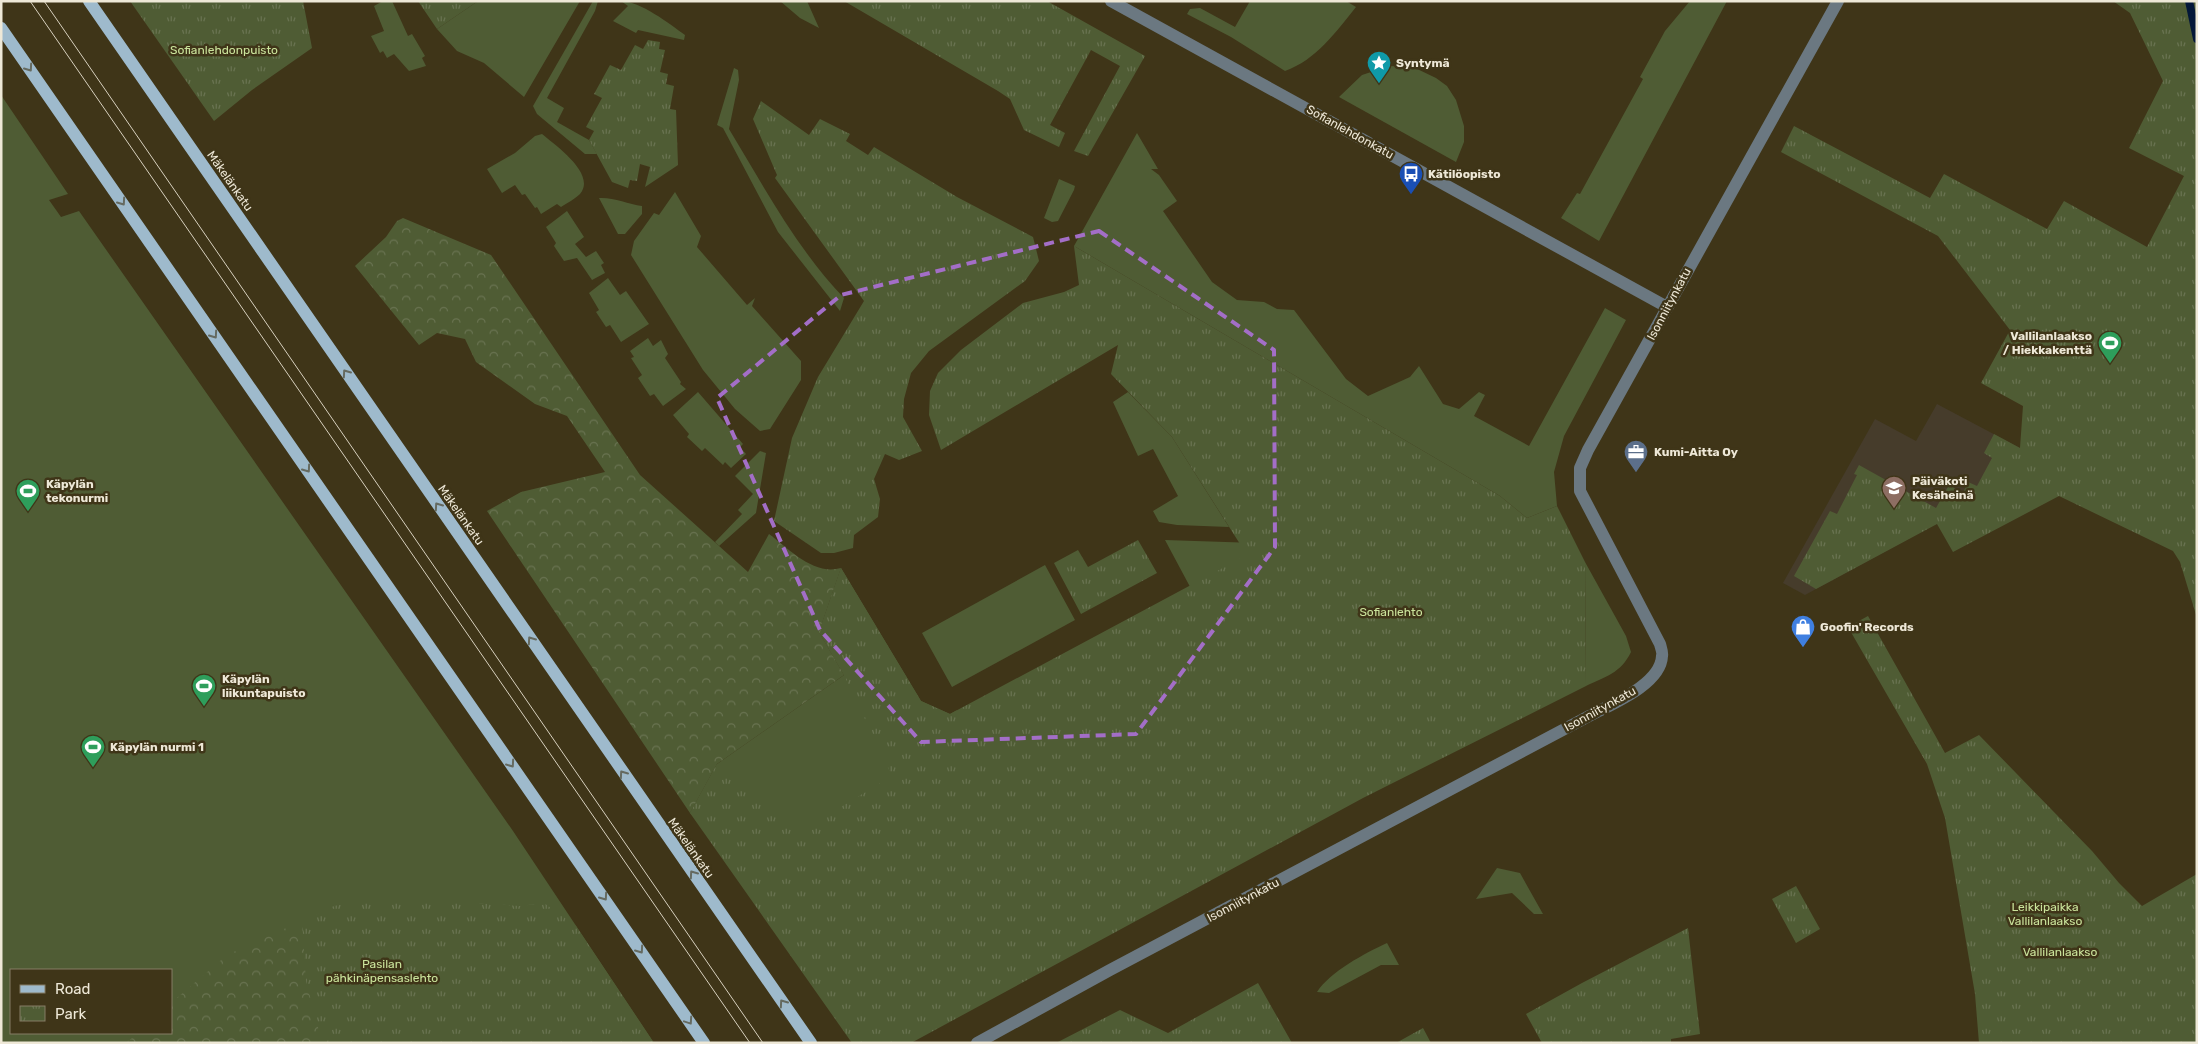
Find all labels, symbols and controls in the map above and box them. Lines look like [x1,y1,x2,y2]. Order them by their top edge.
park label: Sofianlehdonpuisto [170,43,278,57]
place icon: Syntymä [1366,50,1392,84]
place label: Syntymä [1396,56,1450,70]
one-way arrow [23,63,32,72]
street label: Sofianlehdonkatu [1304,102,1396,162]
street label: Mäkelänkatu [204,148,256,214]
bus stop icon: Kätilöopisto [1398,161,1424,195]
place label: Kätilöopisto [1428,167,1501,181]
one-way arrow [116,196,125,206]
street label: Isonniitynkatu [1644,265,1694,343]
place label: Vallilanlaakso / Hiekkakenttä [2003,329,2092,357]
one-way arrow [208,330,217,339]
sports icon: Vallilanlaakso / Hiekkakenttä [2097,330,2123,364]
one-way arrow [343,369,352,379]
office icon: Kumi-Aitta Oy [1623,439,1649,473]
place label: Kumi-Aitta Oy [1654,445,1738,459]
one-way arrow [301,463,310,473]
place label: Päiväkoti Kesäheinä [1912,474,1974,502]
school or university icon: Päiväkoti Kesäheinä [1881,475,1907,509]
place label: Käpylän tekonurmi [46,477,108,505]
sports icon: Käpylän tekonurmi [15,478,41,512]
street label: Mäkelänkatu [435,482,487,548]
one-way arrow [435,503,444,512]
park label: Sofianlehto [1359,605,1423,619]
shop icon: Goofin' Records [1790,614,1816,648]
place label: Goofin' Records [1820,620,1914,634]
one-way arrow [528,636,537,646]
place label: Käpylän liikuntapuisto [222,672,306,700]
sports icon: Käpylän liikuntapuisto [191,673,217,707]
street label: Isonniitynkatu [1562,684,1638,734]
sports icon: Käpylän nurmi 1 [80,734,106,768]
place label: Käpylän nurmi 1 [110,740,204,754]
one-way arrow [505,758,514,768]
one-way arrow [620,770,629,780]
street label: Mäkelänkatu [665,815,717,881]
one-way arrow [690,871,699,880]
street label: Isonniitynkatu [1204,875,1282,925]
one-way arrow [598,892,607,901]
park label: Leikkipaikka Vallilanlaakso [2008,900,2082,928]
one-way arrow [634,944,643,953]
park label: Vallilanlaakso [2023,945,2097,959]
park label: Pasilan pähkinäpensaslehto [326,957,438,985]
legend [10,969,172,1034]
text: Road [55,980,91,998]
one-way arrow [780,999,789,1009]
text: Park [55,1005,86,1023]
one-way arrow [683,1015,692,1025]

